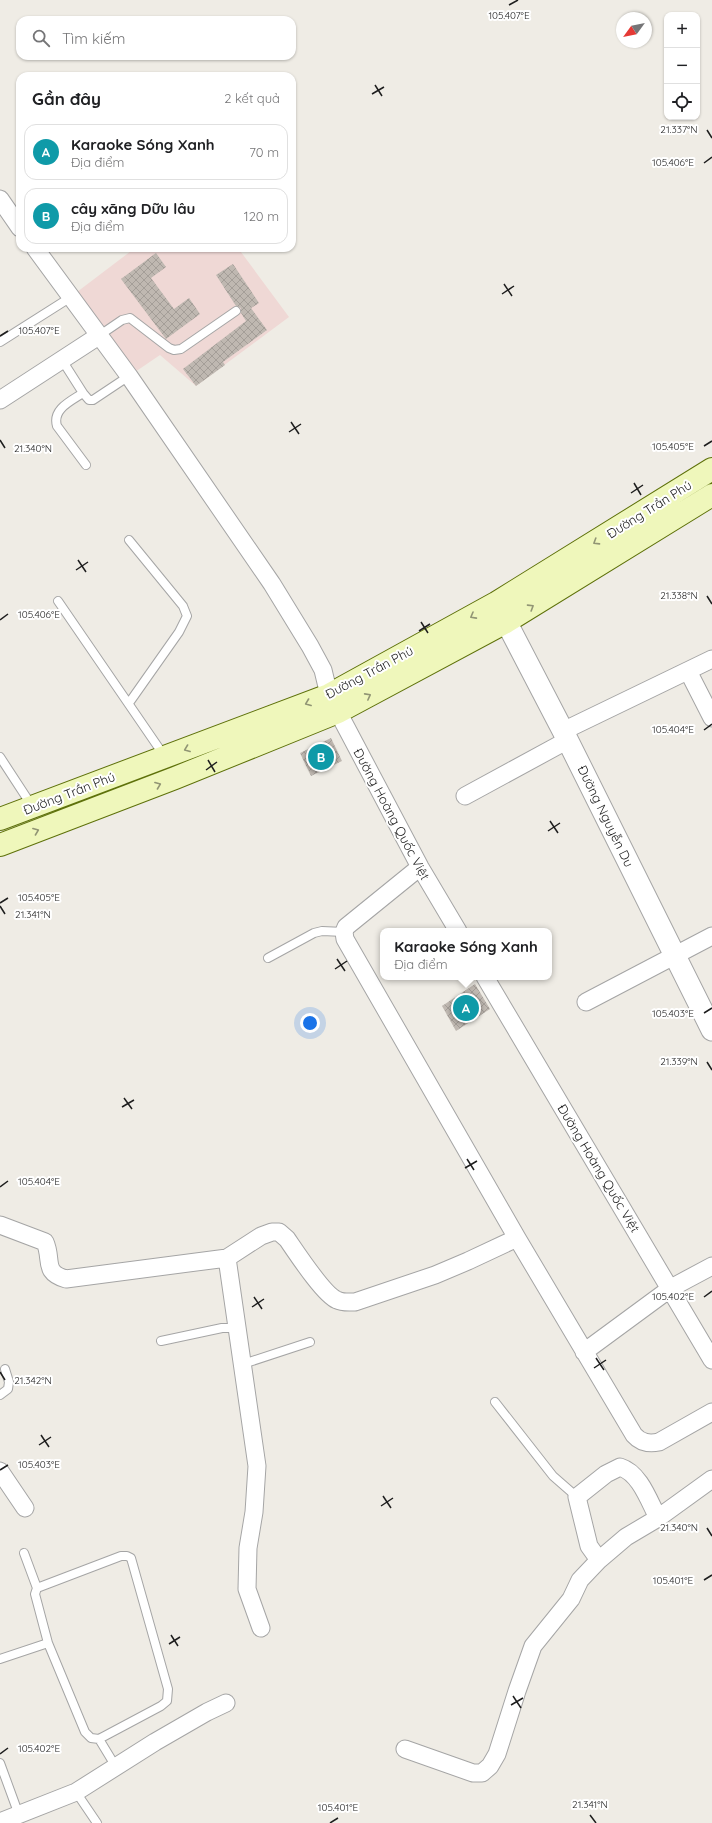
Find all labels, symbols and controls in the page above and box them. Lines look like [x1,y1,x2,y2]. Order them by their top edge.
text: 105.407°E [488,9,530,22]
north arrow [616,12,652,48]
map controls [664,12,700,120]
button: + [664,12,700,48]
search box [16,16,296,60]
icon: search [30,27,52,49]
text: Tìm kiếm [62,29,125,48]
button: − [664,48,700,84]
button: locate [664,84,700,120]
text: Gần đây [32,88,101,109]
text: 2 kết quả [224,90,280,106]
text: 21.337°N [660,123,698,136]
text: Karaoke Sóng Xanh [71,135,215,154]
text: A [42,144,50,160]
text: 70 m [249,144,279,160]
text: Địa điểm [71,154,124,170]
text: 105.406°E [652,156,694,169]
text: cây xăng Dữu lâu [71,199,195,218]
text: B [42,208,50,224]
text: 120 m [244,208,279,224]
text: Địa điểm [71,218,124,234]
text: 105.407°E [18,324,60,337]
text: 105.405°E [652,440,694,453]
text: 21.340°N [14,442,52,455]
street label: Đường Trần Phú [604,476,694,542]
one-way arrow [593,537,600,545]
text: 21.338°N [660,589,698,602]
one-way arrow [527,604,534,611]
text: 105.406°E [18,608,60,621]
one-way arrow [469,612,477,619]
street label: Đường Trần Phú [322,642,416,702]
one-way arrow [364,693,371,701]
one-way arrow [305,698,312,706]
text: 105.404°E [652,723,694,736]
pin: B [308,742,334,772]
one-way arrow [183,745,190,753]
street label: Đường Hoàng Quốc Việt [350,745,434,883]
street label: Đường Nguyễn Du [574,763,638,869]
street label: Đường Trần Phú [21,768,117,818]
one-way arrow [154,781,161,789]
one-way arrow [33,828,40,836]
text: 105.405°E [18,891,60,904]
text: 21.341°N [15,908,51,921]
popup [380,928,552,980]
text: Karaoke Sóng Xanh [394,937,538,956]
text: Địa điểm [394,956,448,972]
pin: A [453,993,479,1023]
text: 105.403°E [652,1007,694,1020]
your location [300,1013,320,1033]
text: 21.339°N [660,1055,698,1068]
street label: Đường Hoàng Quốc Việt [554,1101,644,1235]
text: 105.404°E [18,1175,60,1188]
text: 105.402°E [652,1290,694,1303]
text: 21.342°N [14,1374,52,1387]
text: 105.403°E [18,1458,60,1471]
text: 21.340°N [660,1521,698,1534]
text: 105.401°E [653,1574,693,1587]
text: 105.402°E [18,1742,60,1755]
text: 21.341°N [572,1798,608,1811]
text: 105.401°E [318,1801,358,1814]

